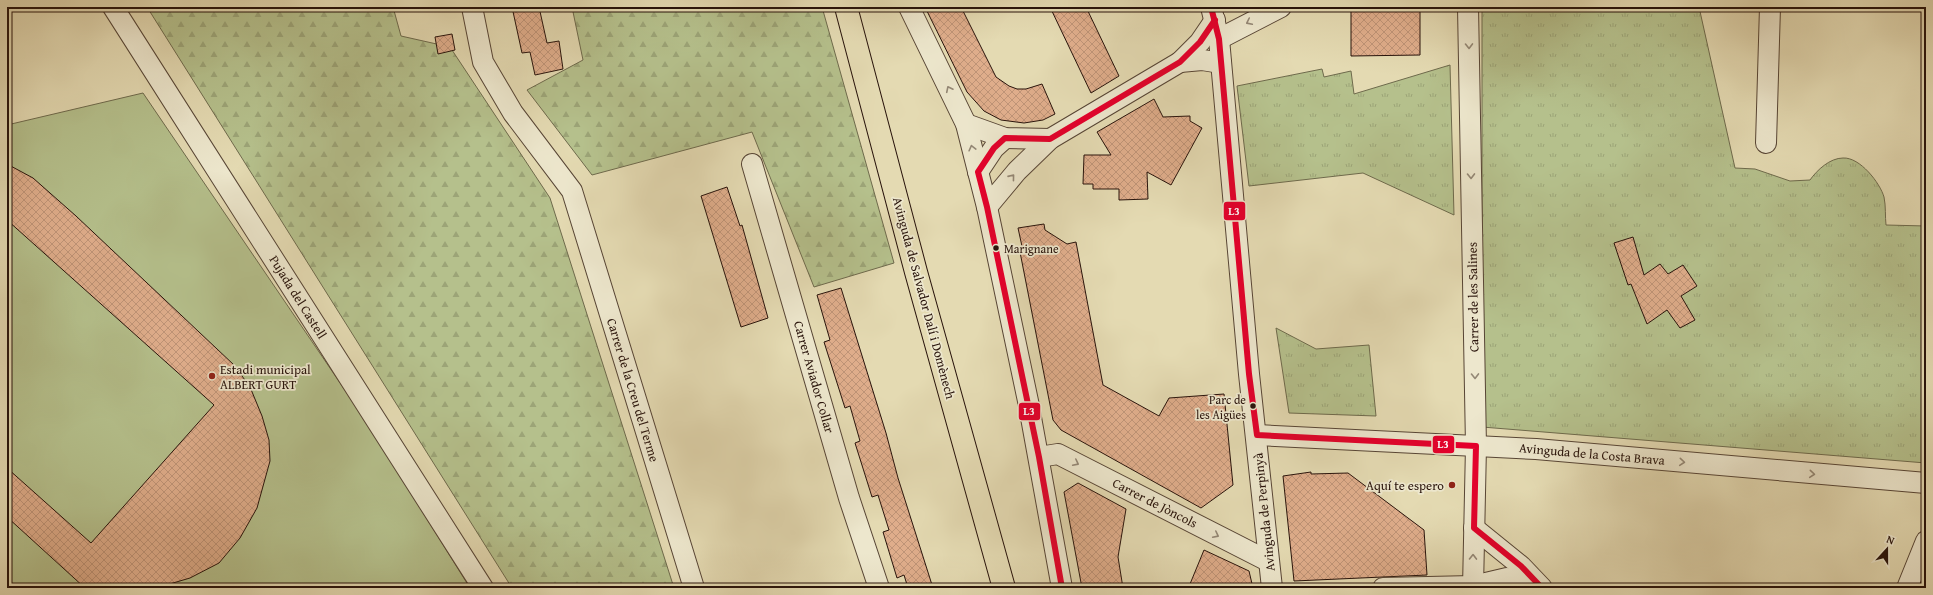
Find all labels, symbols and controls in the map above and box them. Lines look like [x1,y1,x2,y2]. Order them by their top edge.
one-way arrow [1246,17,1254,25]
one-way arrow [1465,43,1473,49]
one-way arrow [946,86,954,94]
one-way arrow [968,145,977,152]
one-way arrow [1467,173,1476,179]
one-way arrow [1007,174,1014,182]
street label: Avinguda de Salvador Dalí i Domènech [888,195,960,402]
line badge: L3 [1223,201,1246,221]
text: L3 [1228,203,1240,219]
place label: Marignane [1004,240,1059,257]
street label: Carrer de les Salines [1463,242,1483,352]
marker: Marignane [991,243,1001,253]
street label: Pujada del Castell [265,251,332,343]
street label: Carrer de la Creu del Terme [602,316,664,464]
street label: Carrer Aviador Collar [789,319,839,436]
place label: Estadi municipal ALBERT GURT [220,360,311,394]
marker: Estadi municipal ALBERT GURT [207,371,217,381]
one-way arrow [1471,373,1479,379]
place label: Parc de les Aigües [1196,391,1246,423]
marker: Parc de les Aigües [1248,401,1258,411]
line badge: L3 [1018,402,1041,421]
text: L3 [1023,403,1035,419]
line badge: L3 [1432,435,1455,454]
text: L3 [1437,436,1449,452]
street label: Avinguda de la Costa Brava [1518,438,1666,470]
street label: Avinguda de Perpinyà [1248,451,1280,572]
one-way arrow [1679,457,1685,466]
one-way arrow [1071,458,1079,465]
one-way arrow [1809,469,1815,478]
street label: Carrer de Jòncols [1109,473,1201,533]
place label: Aquí te espero [1366,476,1444,495]
marker: Aquí te espero [1447,480,1457,490]
north arrow [1867,529,1907,569]
one-way arrow [1212,530,1219,538]
text: N [1884,531,1897,549]
one-way arrow [1469,554,1478,560]

